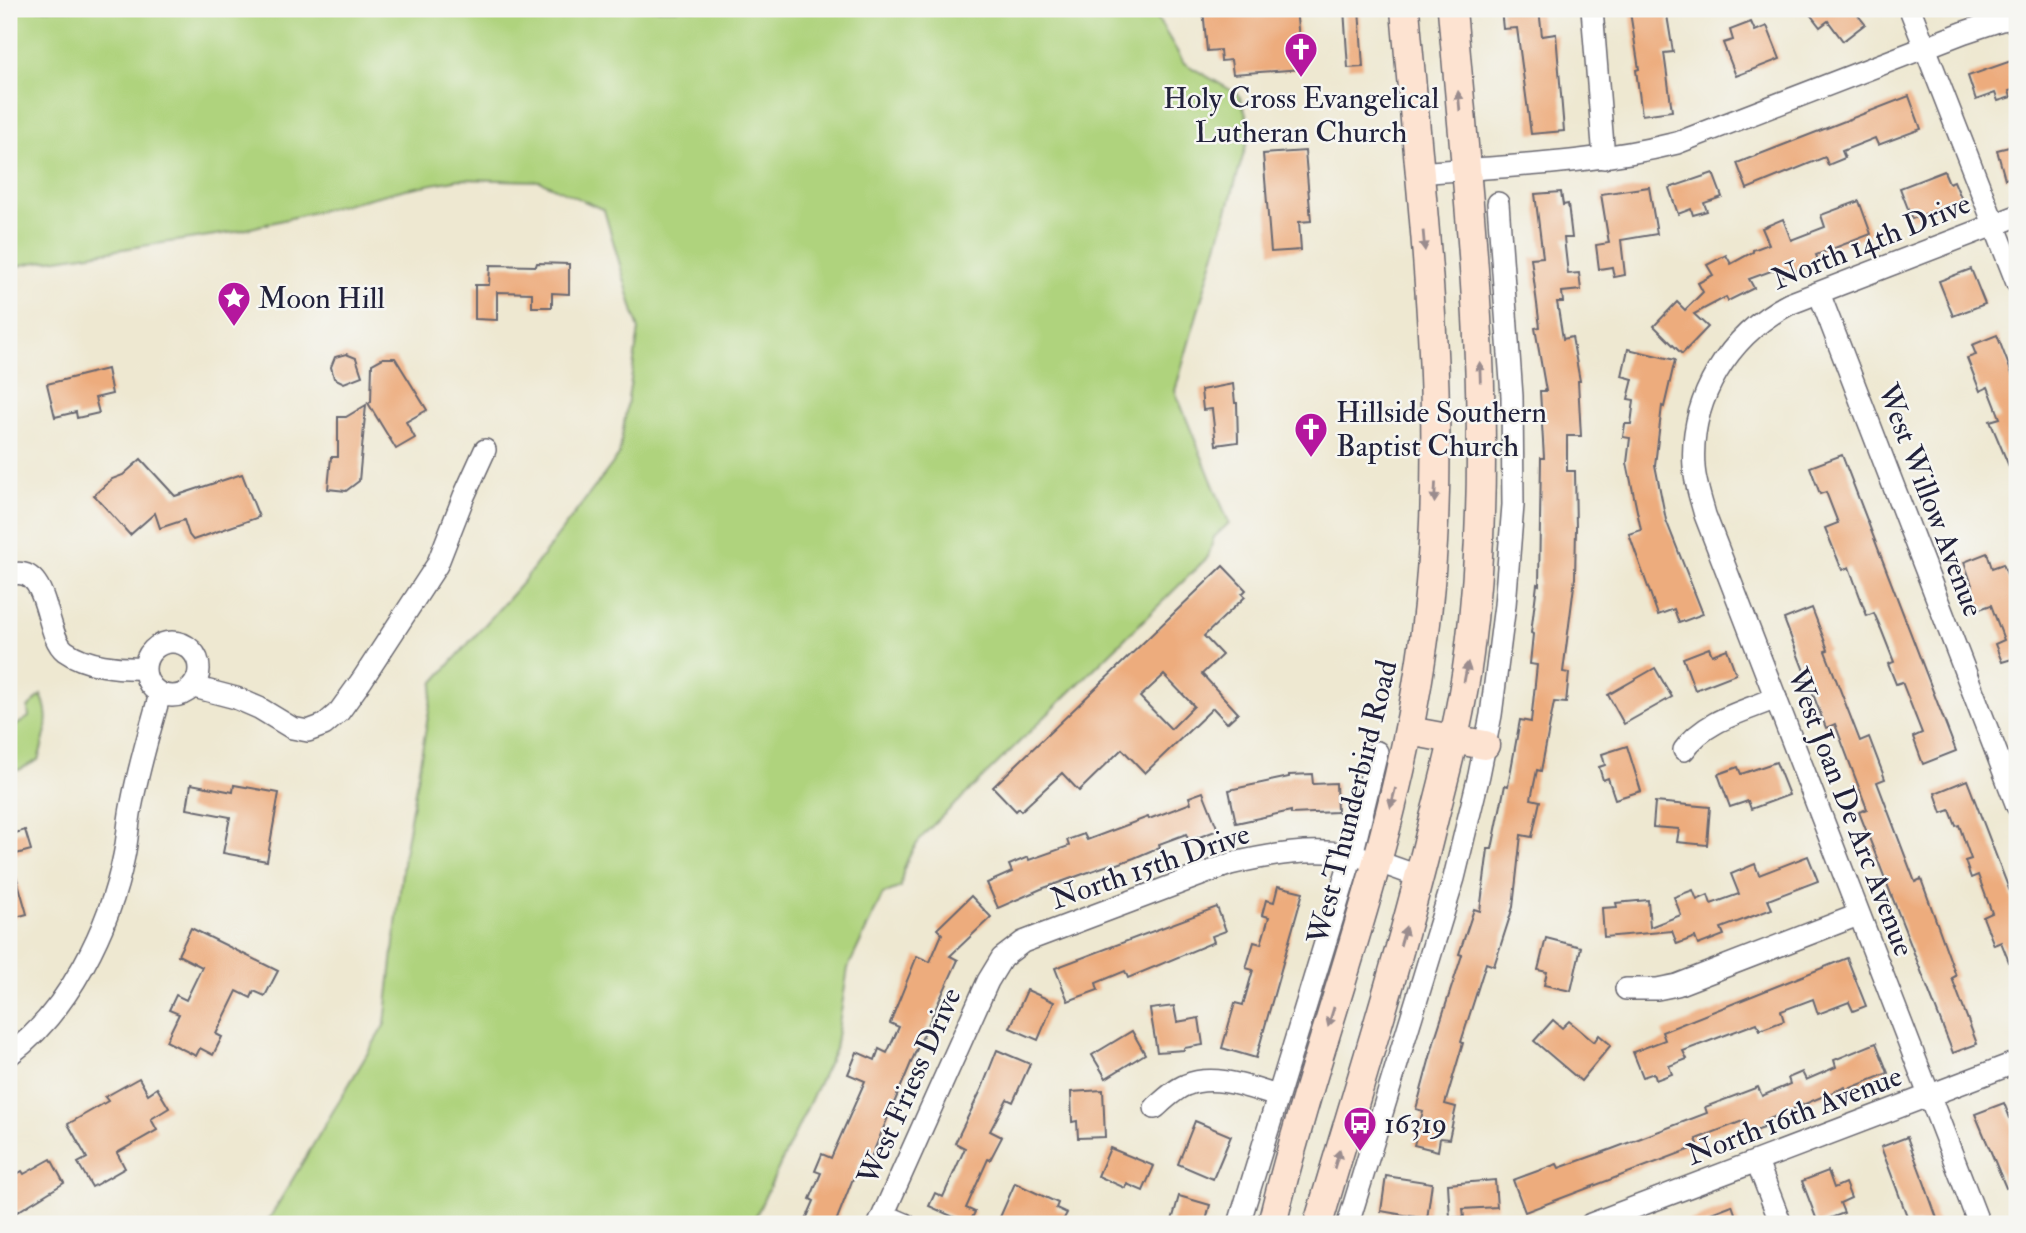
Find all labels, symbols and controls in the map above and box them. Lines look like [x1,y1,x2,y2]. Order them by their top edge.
church icon: Holy Cross Evangelical Lutheran Church [1282,30,1320,79]
place label: Holy Cross Evangelical Lutheran Church [1163,80,1439,151]
one-way arrow [1453,90,1464,112]
street label: North 14th Drive [1766,185,1976,298]
one-way arrow [1419,231,1430,253]
place icon: Moon Hill [215,279,253,328]
place label: Moon Hill [258,280,385,317]
one-way arrow [1474,361,1485,383]
street label: West Willow Avenue [1869,378,1992,622]
place label: Hillside Southern Baptist Church [1336,394,1547,465]
church icon: Hillside Southern Baptist Church [1292,410,1330,459]
one-way arrow [1430,482,1441,504]
street label: West Thunderbird Road [1299,656,1406,949]
one-way arrow [1461,661,1472,683]
street label: West Joan De Arc Avenue [1778,662,1923,961]
one-way arrow [1387,787,1398,809]
street label: North 15th Drive [1046,815,1254,918]
one-way arrow [1398,925,1409,947]
street label: West Friess Drive [849,982,969,1191]
one-way arrow [1326,1006,1336,1027]
street label: North 16th Avenue [1681,1057,1907,1174]
bus stop icon: 16319 [1341,1104,1379,1153]
place label: 16319 [1384,1105,1447,1142]
one-way arrow [1333,1148,1343,1169]

